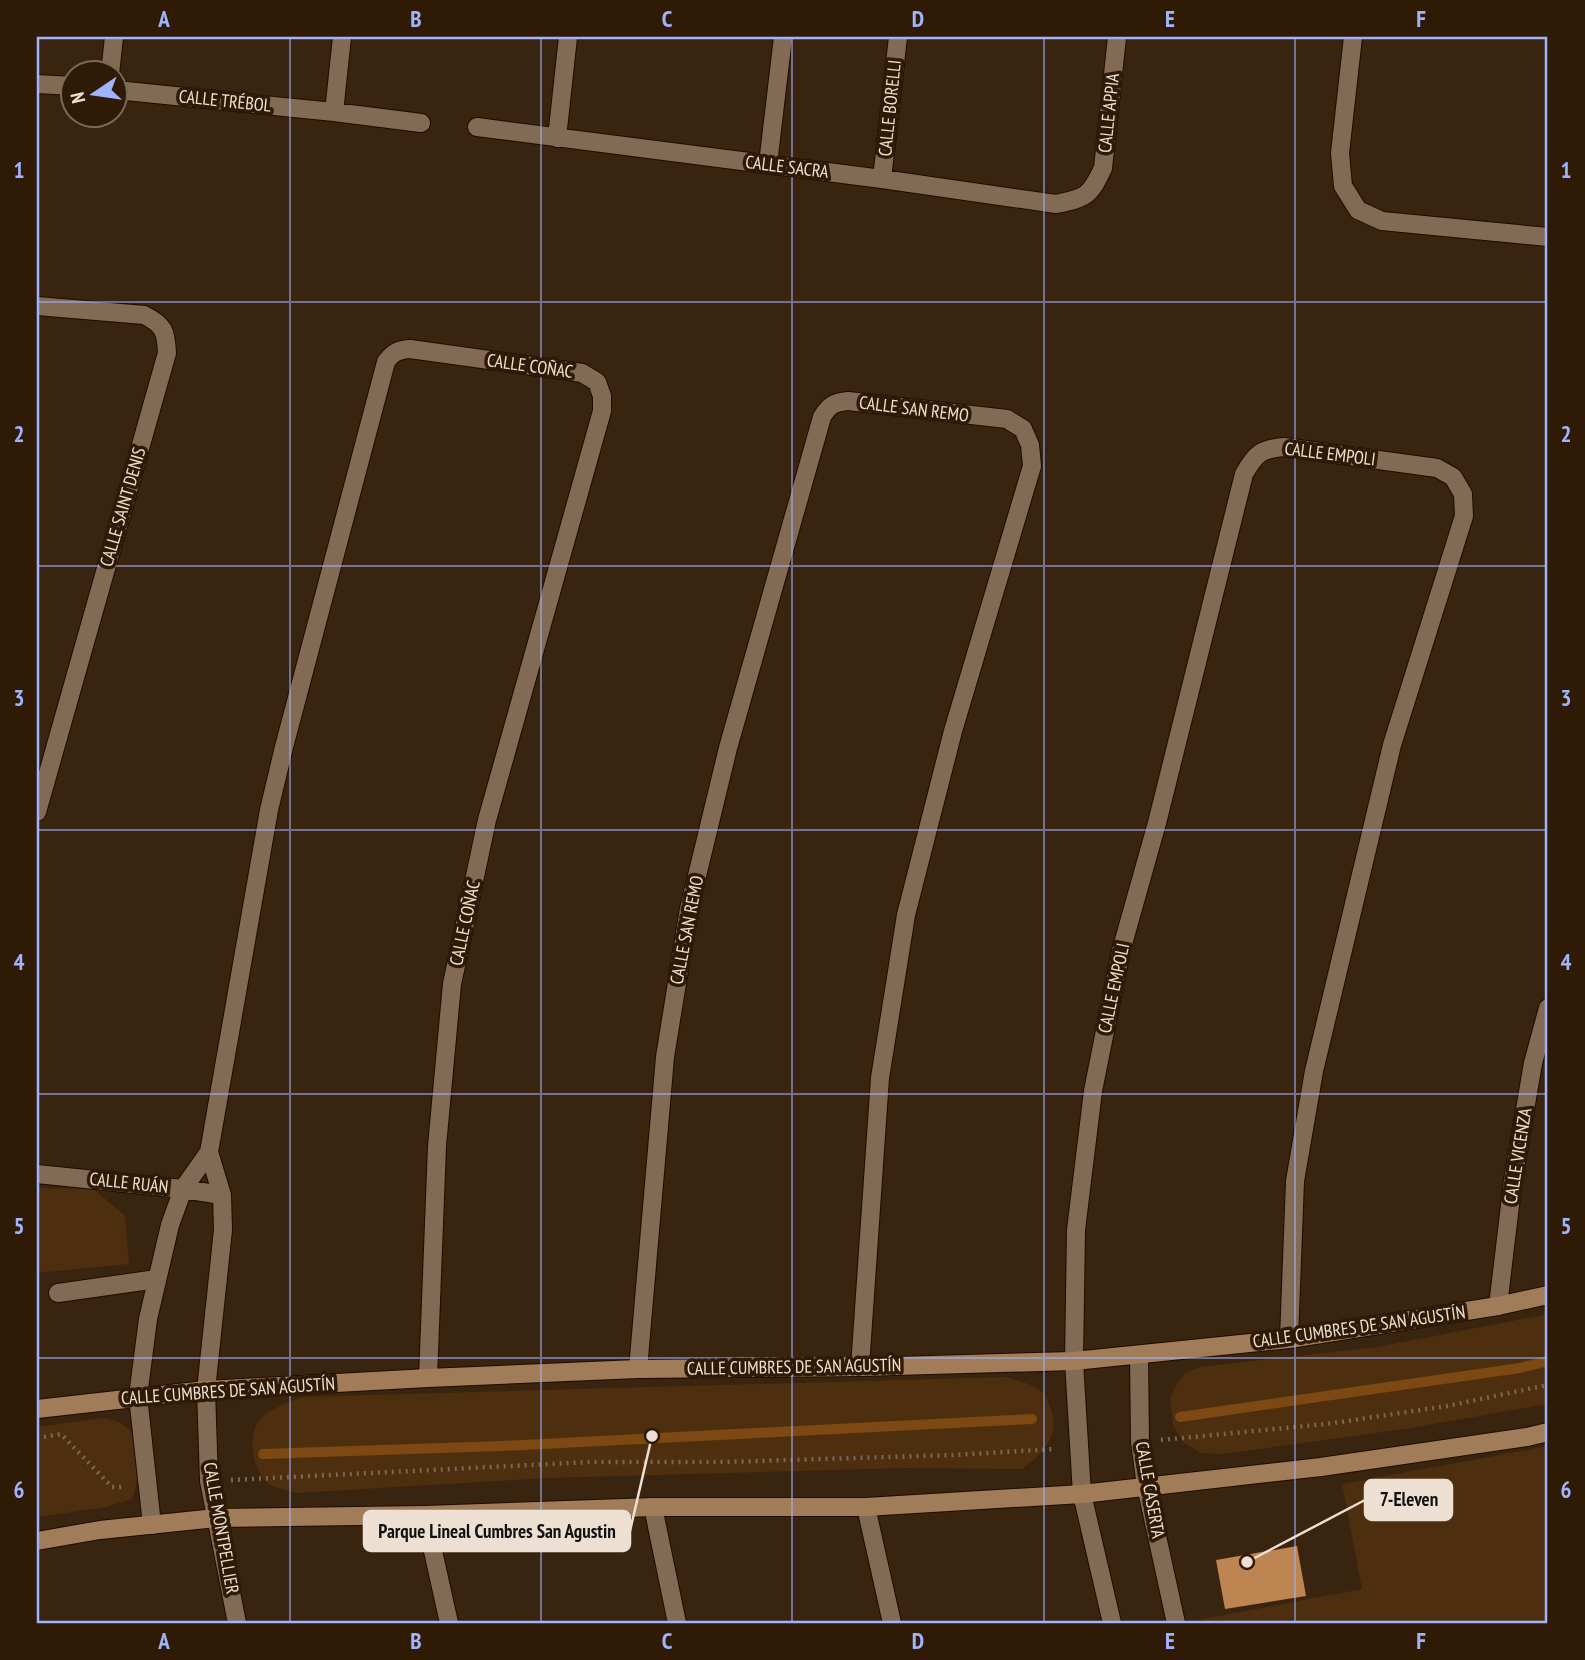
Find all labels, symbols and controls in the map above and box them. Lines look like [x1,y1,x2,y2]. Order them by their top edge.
text: A [157,4,170,33]
text: B [410,4,422,33]
text: C [662,4,673,33]
text: D [912,4,924,33]
text: E [1165,4,1175,33]
text: F [1416,4,1426,33]
street label: CALLE BORELLI [873,59,906,157]
north arrow [60,60,130,130]
street label: CALLE APPIA [1093,72,1124,154]
street label: CALLE TRÉBOL [178,84,273,117]
text: N [65,90,90,106]
street label: CALLE SACRA [744,150,830,183]
text: 1 [14,155,25,184]
text: 1 [1561,155,1572,184]
street label: CALLE COÑAC [486,348,575,383]
street label: CALLE SAN REMO [858,390,970,427]
text: 2 [14,419,25,448]
text: 2 [1561,419,1572,448]
street label: CALLE EMPOLI [1283,437,1377,470]
street label: CALLE SAINT DENIS [95,444,151,569]
text: 3 [14,683,25,712]
text: 3 [1561,683,1572,712]
street label: CALLE SAN REMO [665,874,708,986]
street label: CALLE COÑAC [444,878,485,968]
street label: CALLE EMPOLI [1093,941,1134,1035]
text: 4 [14,947,25,976]
text: 4 [1561,947,1572,976]
street label: CALLE VICENZA [1499,1106,1537,1205]
street label: CALLE RUÁN [89,1167,170,1198]
text: 5 [14,1211,25,1240]
text: 5 [1561,1211,1572,1240]
street label: CALLE CUMBRES DE SAN AGUSTÍN [1251,1300,1467,1353]
street label: CALLE CUMBRES DE SAN AGUSTÍN [687,1353,901,1380]
street label: CALLE CUMBRES DE SAN AGUSTÍN [120,1372,336,1409]
street label: CALLE CASERTA [1131,1440,1170,1541]
street label: CALLE MONTPELLIER [199,1460,244,1596]
text: 6 [14,1475,25,1504]
text: 6 [1561,1475,1572,1504]
callout: 7-Eleven [1365,1480,1452,1520]
text: 7-Eleven [1380,1487,1438,1511]
callout: Parque Lineal Cumbres San Agustin [364,1511,630,1551]
text: Parque Lineal Cumbres San Agustin [378,1519,616,1543]
text: A [157,1626,170,1655]
text: B [410,1626,422,1655]
text: C [662,1626,673,1655]
text: D [912,1626,924,1655]
text: E [1165,1626,1175,1655]
text: F [1416,1626,1426,1655]

